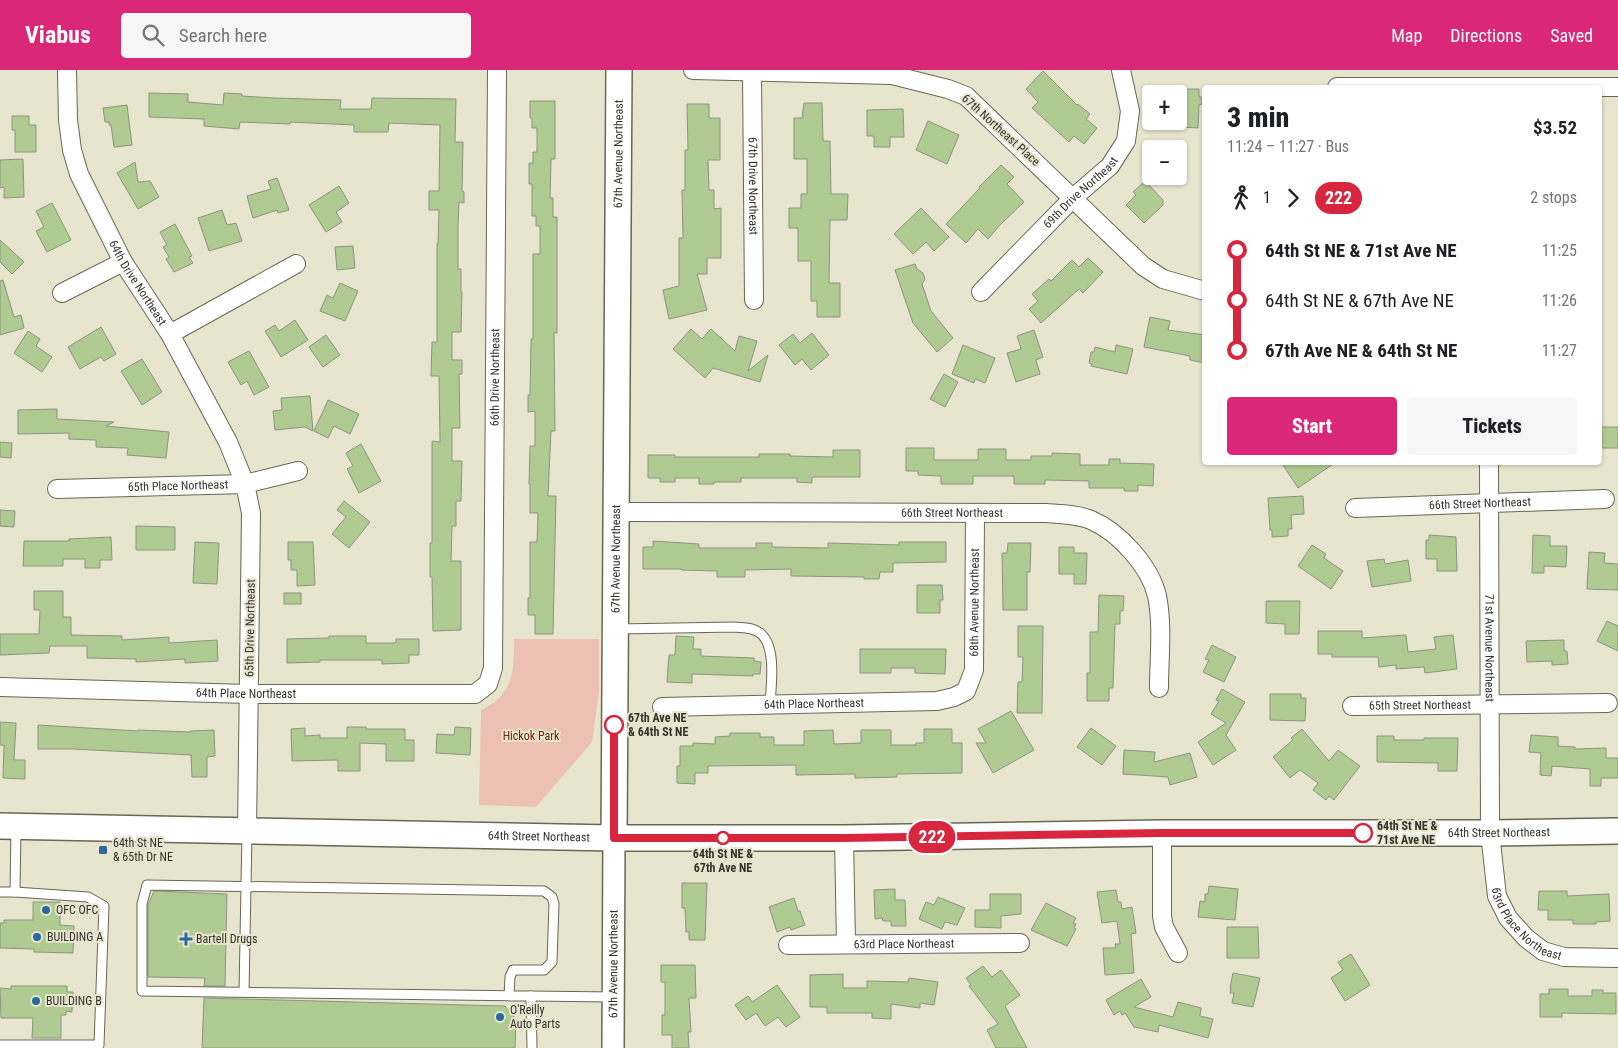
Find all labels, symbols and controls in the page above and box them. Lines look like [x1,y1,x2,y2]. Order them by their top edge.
search box [121,13,471,58]
text: Viabus [25,21,91,49]
icon: search [139,21,167,49]
text: Search here [179,24,267,47]
text: Map [1391,25,1422,46]
text: Directions [1450,25,1522,46]
text: Saved [1550,25,1593,46]
map controls [1142,85,1187,185]
button: + [1142,85,1187,130]
street label: 67th Northeast Place [959,91,1043,169]
street label: 67th Avenue Northeast [611,99,626,208]
text: 3 min [1227,101,1289,134]
text: $3.52 [1533,116,1577,139]
street label: 67th Drive Northeast [746,137,760,235]
text: 11:24 – 11:27 · Bus [1227,137,1349,156]
button: − [1142,140,1187,185]
street label: 69th Drive Northeast [1040,154,1121,231]
icon: walk [1227,184,1255,212]
icon: forward [1279,184,1307,212]
text: 222 [1325,187,1352,208]
text: 1 [1263,188,1271,207]
text: 2 stops [1530,188,1577,207]
street label: 64th Drive Northeast [106,238,170,328]
text: 64th St NE & 71st Ave NE [1265,239,1457,262]
text: 11:25 [1542,241,1577,260]
text: 64th St NE & 67th Ave NE [1265,289,1454,312]
text: 11:26 [1542,291,1577,310]
street label: 66th Drive Northeast [488,328,502,426]
text: 67th Ave NE & 64th St NE [1265,339,1457,362]
text: 11:27 [1542,341,1577,360]
button: Start [1227,397,1397,455]
button: Tickets [1407,397,1577,455]
street label: 65th Place Northeast [128,477,229,494]
street label: 66th Street Northeast [1429,495,1532,512]
street label: 67th Avenue Northeast [608,504,623,613]
street label: 66th Street Northeast [901,506,1004,520]
street label: 68th Avenue Northeast [967,548,982,657]
street label: 65th Drive Northeast [242,579,258,677]
street label: 71st Avenue Northeast [1482,594,1497,703]
street label: 64th Place Northeast [196,686,296,701]
street label: 64th Place Northeast [764,696,865,712]
street label: 65th Street Northeast [1369,698,1472,713]
place label: 67th Ave NE & 64th St NE [628,711,688,739]
marker: 67th Ave NE & 64th St NE [604,715,624,735]
park label: Hickok Park [503,729,560,743]
place label: 64th St NE & 71st Ave NE [1377,819,1437,847]
line badge: 222 [903,821,961,853]
marker: 64th St NE & 71st Ave NE [1353,823,1373,843]
street label: 64th Street Northeast [1448,825,1550,840]
text: 222 [918,826,946,847]
street label: 64th Street Northeast [488,829,591,845]
marker: 64th St NE & 67th Ave NE [716,831,730,845]
place label: 64th St NE & 65th Dr NE [113,836,173,864]
marker: 64th St NE & 65th Dr NE [97,844,109,856]
place label: 64th St NE & 67th Ave NE [693,847,753,875]
street label: 63rd Place Northeast [1489,887,1564,963]
place label: OFC OFC [56,903,99,917]
marker: OFC OFC [40,904,52,916]
street label: 67th Avenue Northeast [606,909,621,1018]
place label: BUILDING A [47,930,103,944]
marker: BUILDING A [31,931,43,943]
place label: Bartell Drugs [196,932,257,946]
marker: Bartell Drugs [180,933,192,945]
street label: 63rd Place Northeast [854,937,955,951]
place label: BUILDING B [46,994,102,1008]
marker: BUILDING B [30,995,42,1007]
place label: O'Reilly Auto Parts [510,1003,560,1031]
marker: O'Reilly Auto Parts [494,1011,506,1023]

